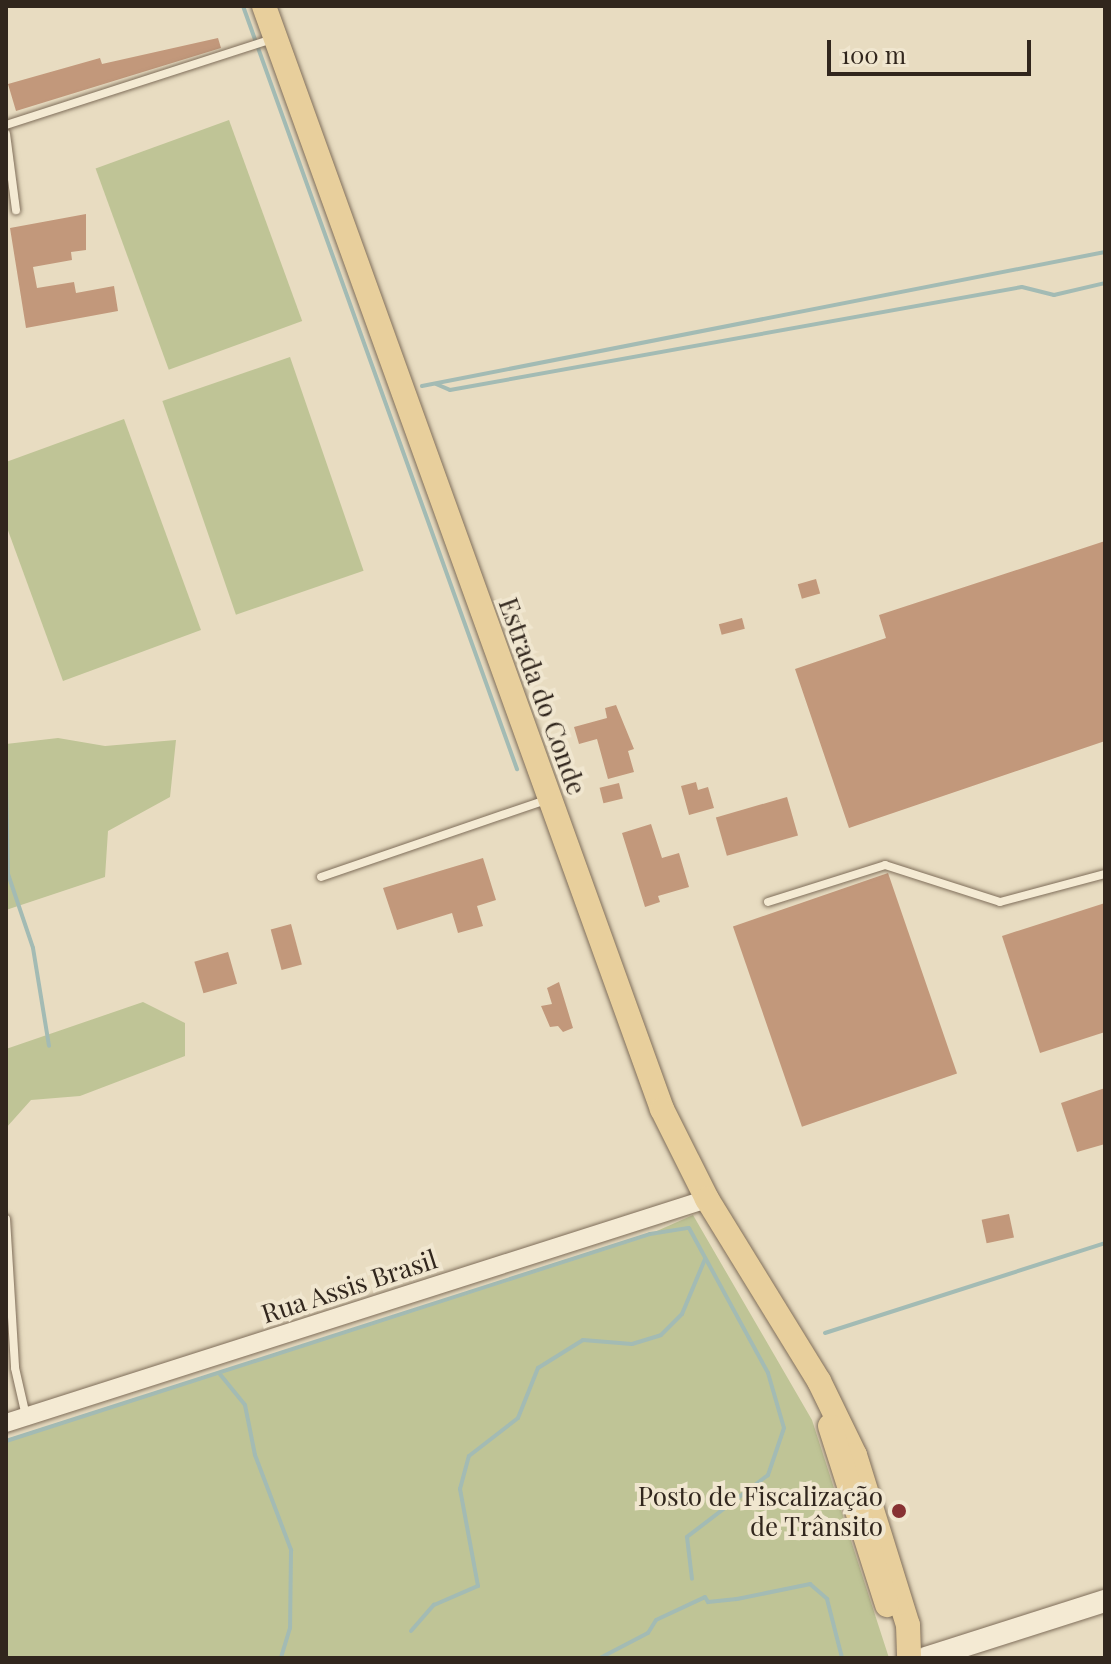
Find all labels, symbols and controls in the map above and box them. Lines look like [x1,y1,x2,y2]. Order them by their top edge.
scale bar [831,24,1035,74]
text: 100 m [841,38,906,70]
street label: Estrada do Conde [493,593,593,799]
street label: Rua Assis Brasil [257,1243,441,1329]
place label: Posto de Fiscalização de Trânsito [638,1480,883,1542]
marker: Posto de Fiscalização de Trânsito [890,1502,908,1520]

